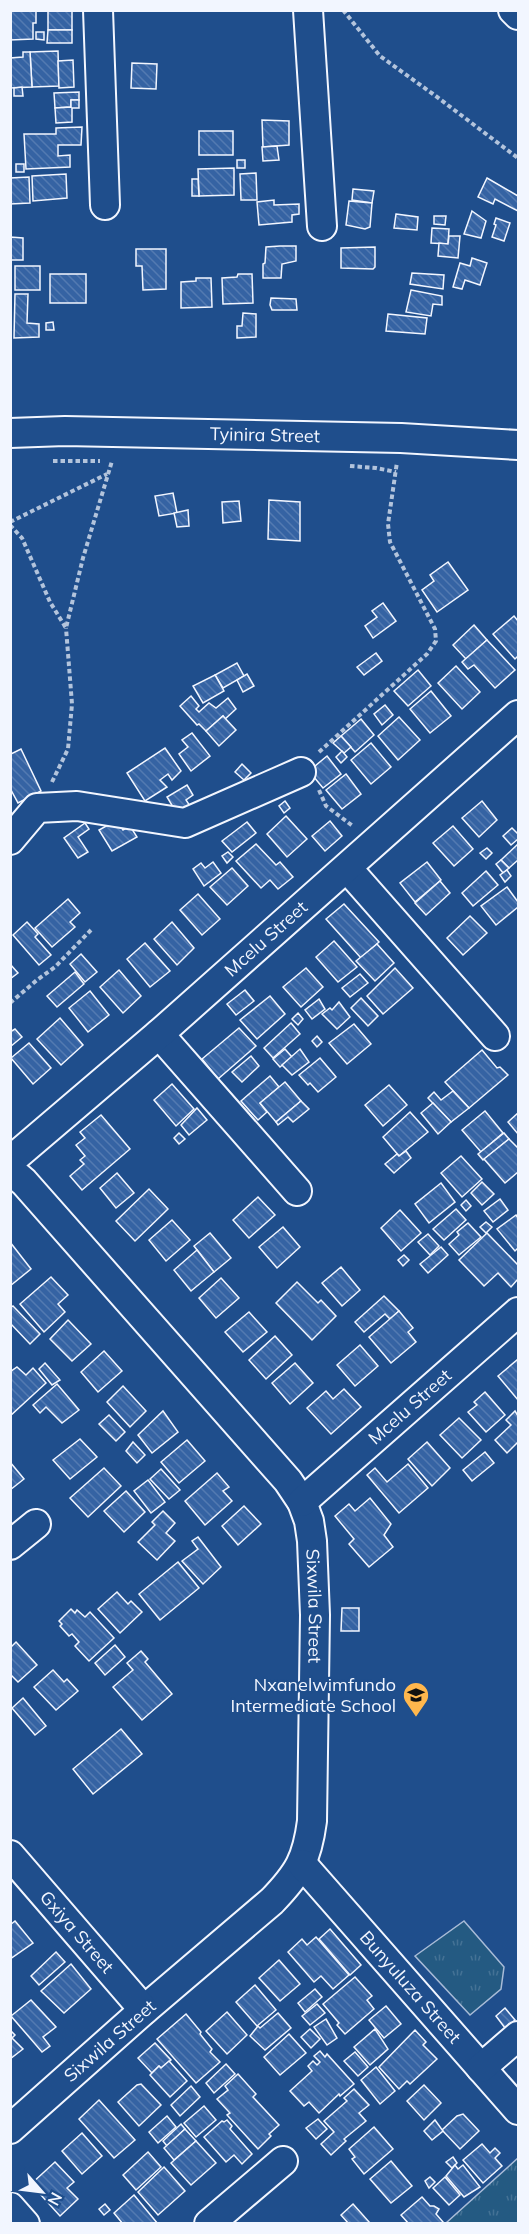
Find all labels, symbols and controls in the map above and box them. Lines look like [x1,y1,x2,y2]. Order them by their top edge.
street label: Tyinira Street [210,422,320,447]
street label: Mcelu Street [220,896,312,981]
street label: Mcelu Street [363,1364,456,1449]
street label: Sixwila Street [301,1548,327,1663]
place label: Nxanelwimfundo Intermediate School [231,1673,396,1717]
school or university icon: Nxanelwimfundo Intermediate School [401,1680,431,1718]
street label: Gxiya Street [35,1886,119,1978]
street label: Bunyuluza Street [355,1926,466,2048]
street label: Sixwila Street [59,1994,160,2087]
north arrow [12,2162,72,2222]
text: N [44,2189,67,2209]

